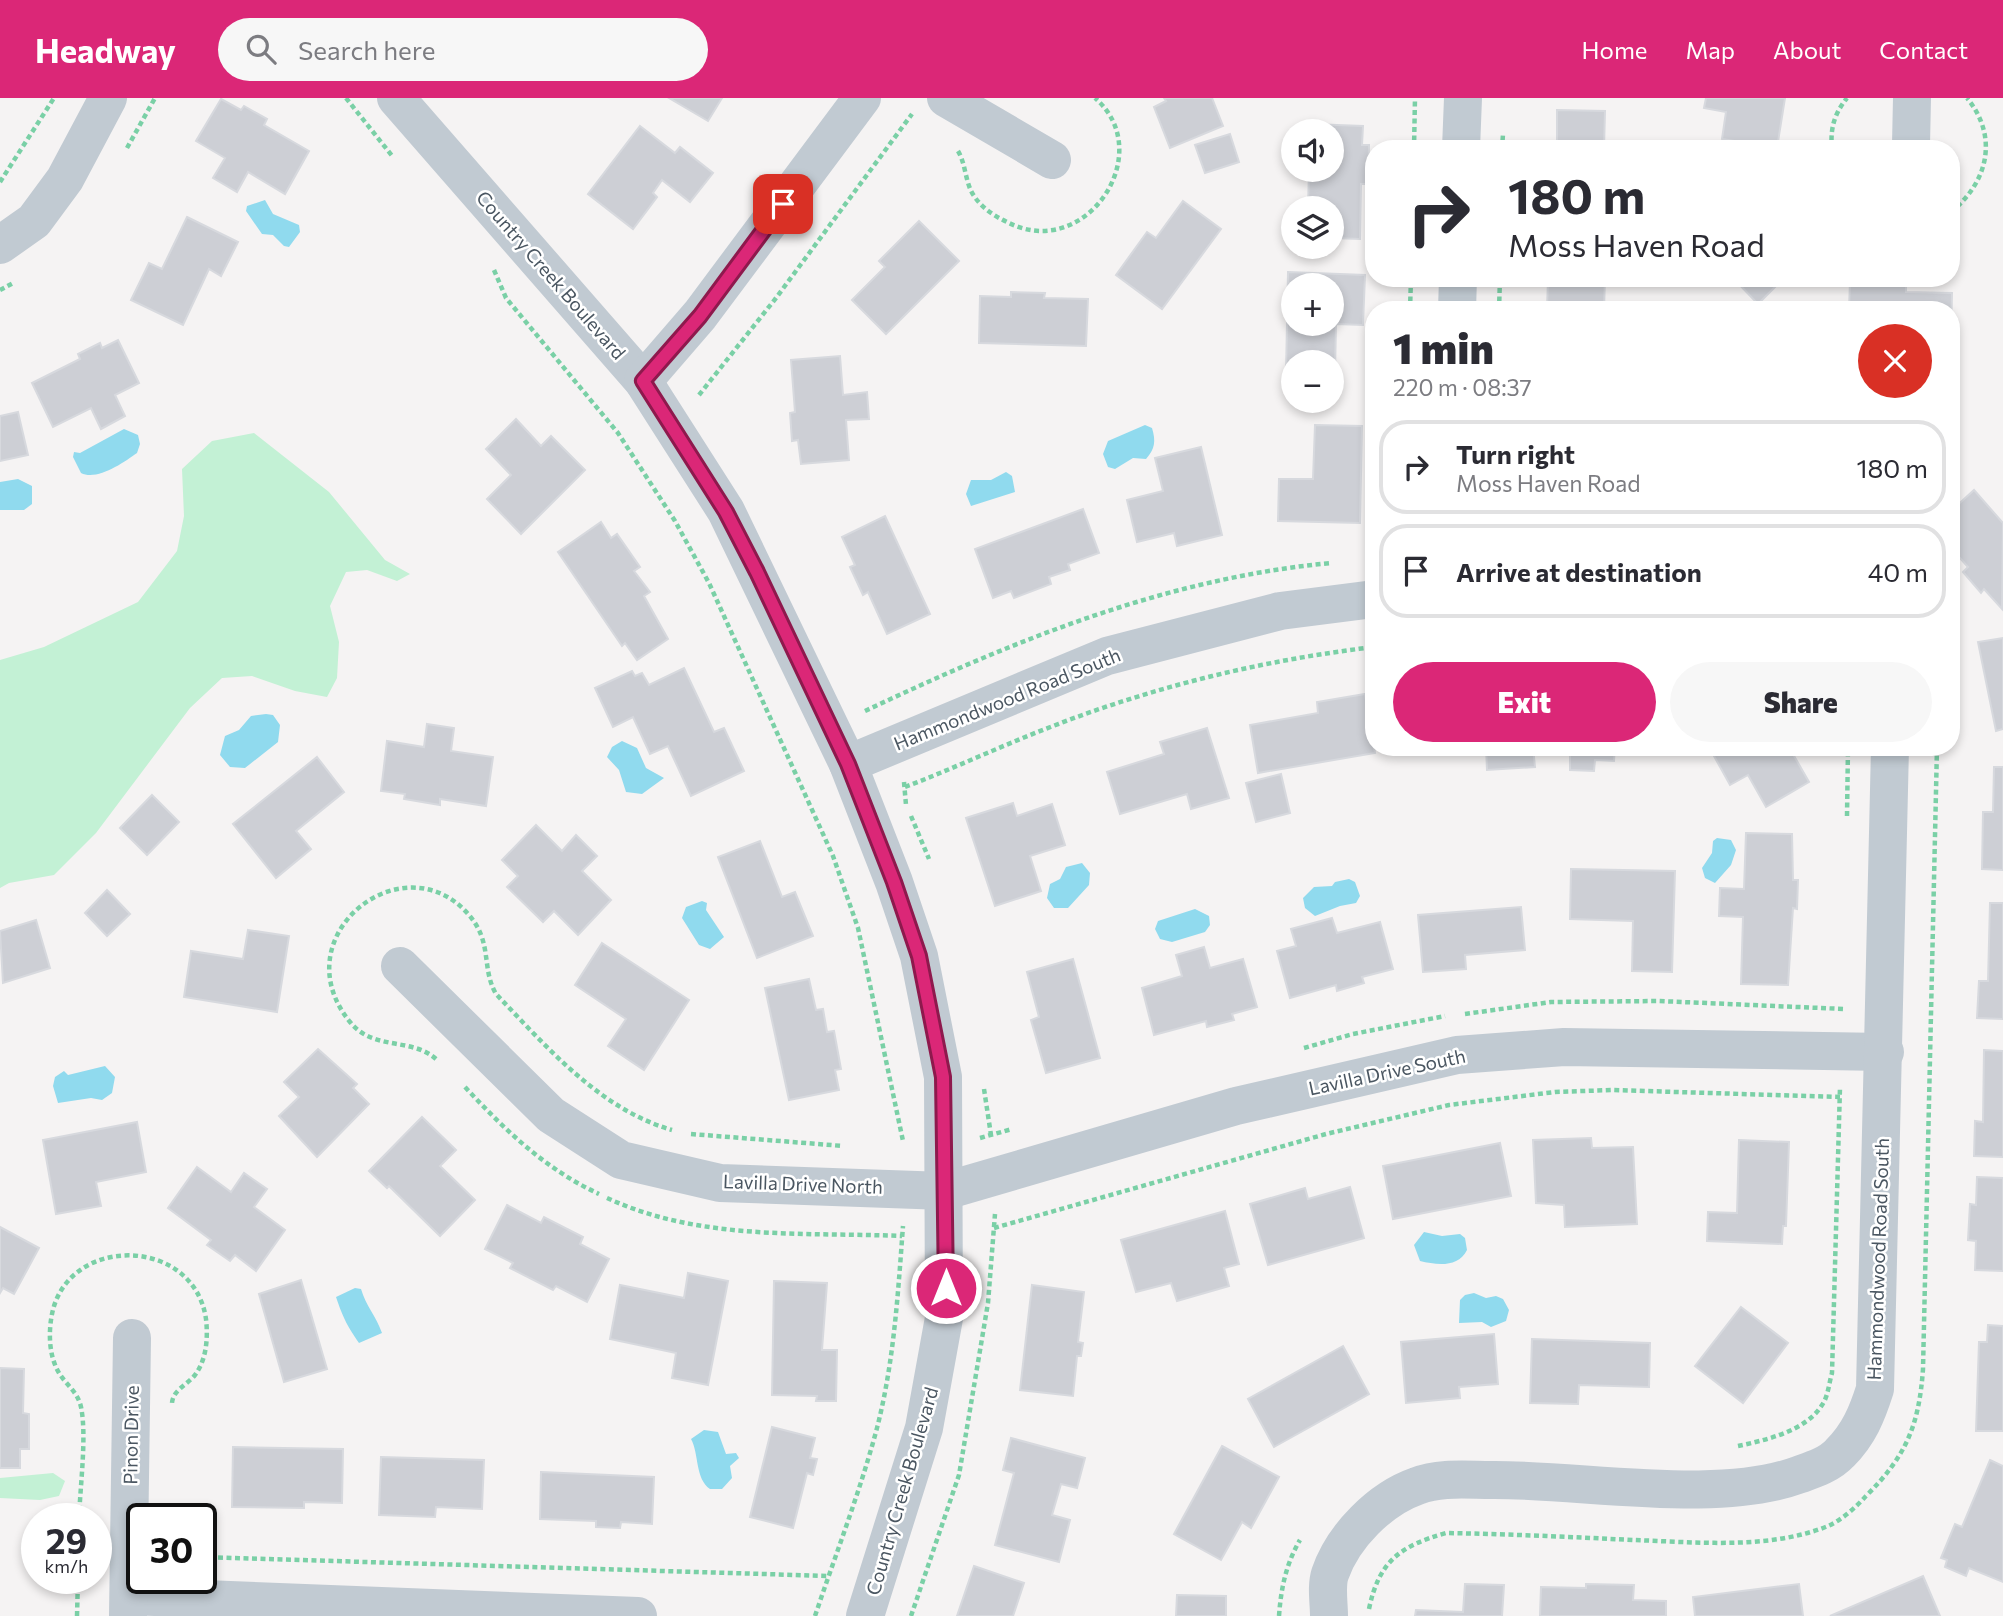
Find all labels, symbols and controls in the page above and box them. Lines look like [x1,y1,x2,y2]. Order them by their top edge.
search box [218,18,708,81]
text: Headway [35,29,176,70]
icon: search [242,30,280,68]
text: Search here [298,34,436,65]
text: Home [1582,35,1648,64]
text: Map [1686,35,1735,64]
text: About [1773,35,1841,64]
text: Contact [1879,35,1968,64]
map controls [1281,119,1344,413]
button: sound [1281,119,1344,182]
text: 180 m [1508,164,1645,224]
icon: right [1393,168,1484,259]
pin [753,174,813,234]
icon: arrive [764,185,802,223]
street label: Country Creek Boulevard [472,186,631,364]
button: layers [1281,196,1344,259]
text: Moss Haven Road [1508,224,1765,264]
button: + [1281,273,1344,336]
text: 1 min [1393,321,1494,373]
button: close [1858,324,1932,398]
button: − [1281,350,1344,413]
text: 220 m · 08:37 [1393,373,1532,401]
text: Turn right [1456,438,1575,469]
icon: right [1397,448,1435,486]
text: 180 m [1856,452,1928,483]
text: Moss Haven Road [1456,469,1641,497]
icon: arrive [1397,552,1435,590]
text: Arrive at destination [1456,556,1702,587]
text: 40 m [1868,556,1928,587]
street label: Hammondwood Road South [890,642,1124,755]
button: Exit [1393,662,1656,742]
button: Share [1670,662,1932,742]
street label: Lavilla Drive South [1306,1044,1467,1099]
street label: Hammondwood Road South [1862,1137,1893,1381]
street label: Lavilla Drive North [723,1169,883,1198]
position arrow [909,1251,983,1325]
street label: Country Creek Boulevard [861,1384,942,1598]
street label: Pinon Drive [118,1385,143,1485]
speed limit sign: 30 [126,1503,217,1594]
text: 29 [46,1518,87,1561]
text: km/h [45,1555,88,1577]

